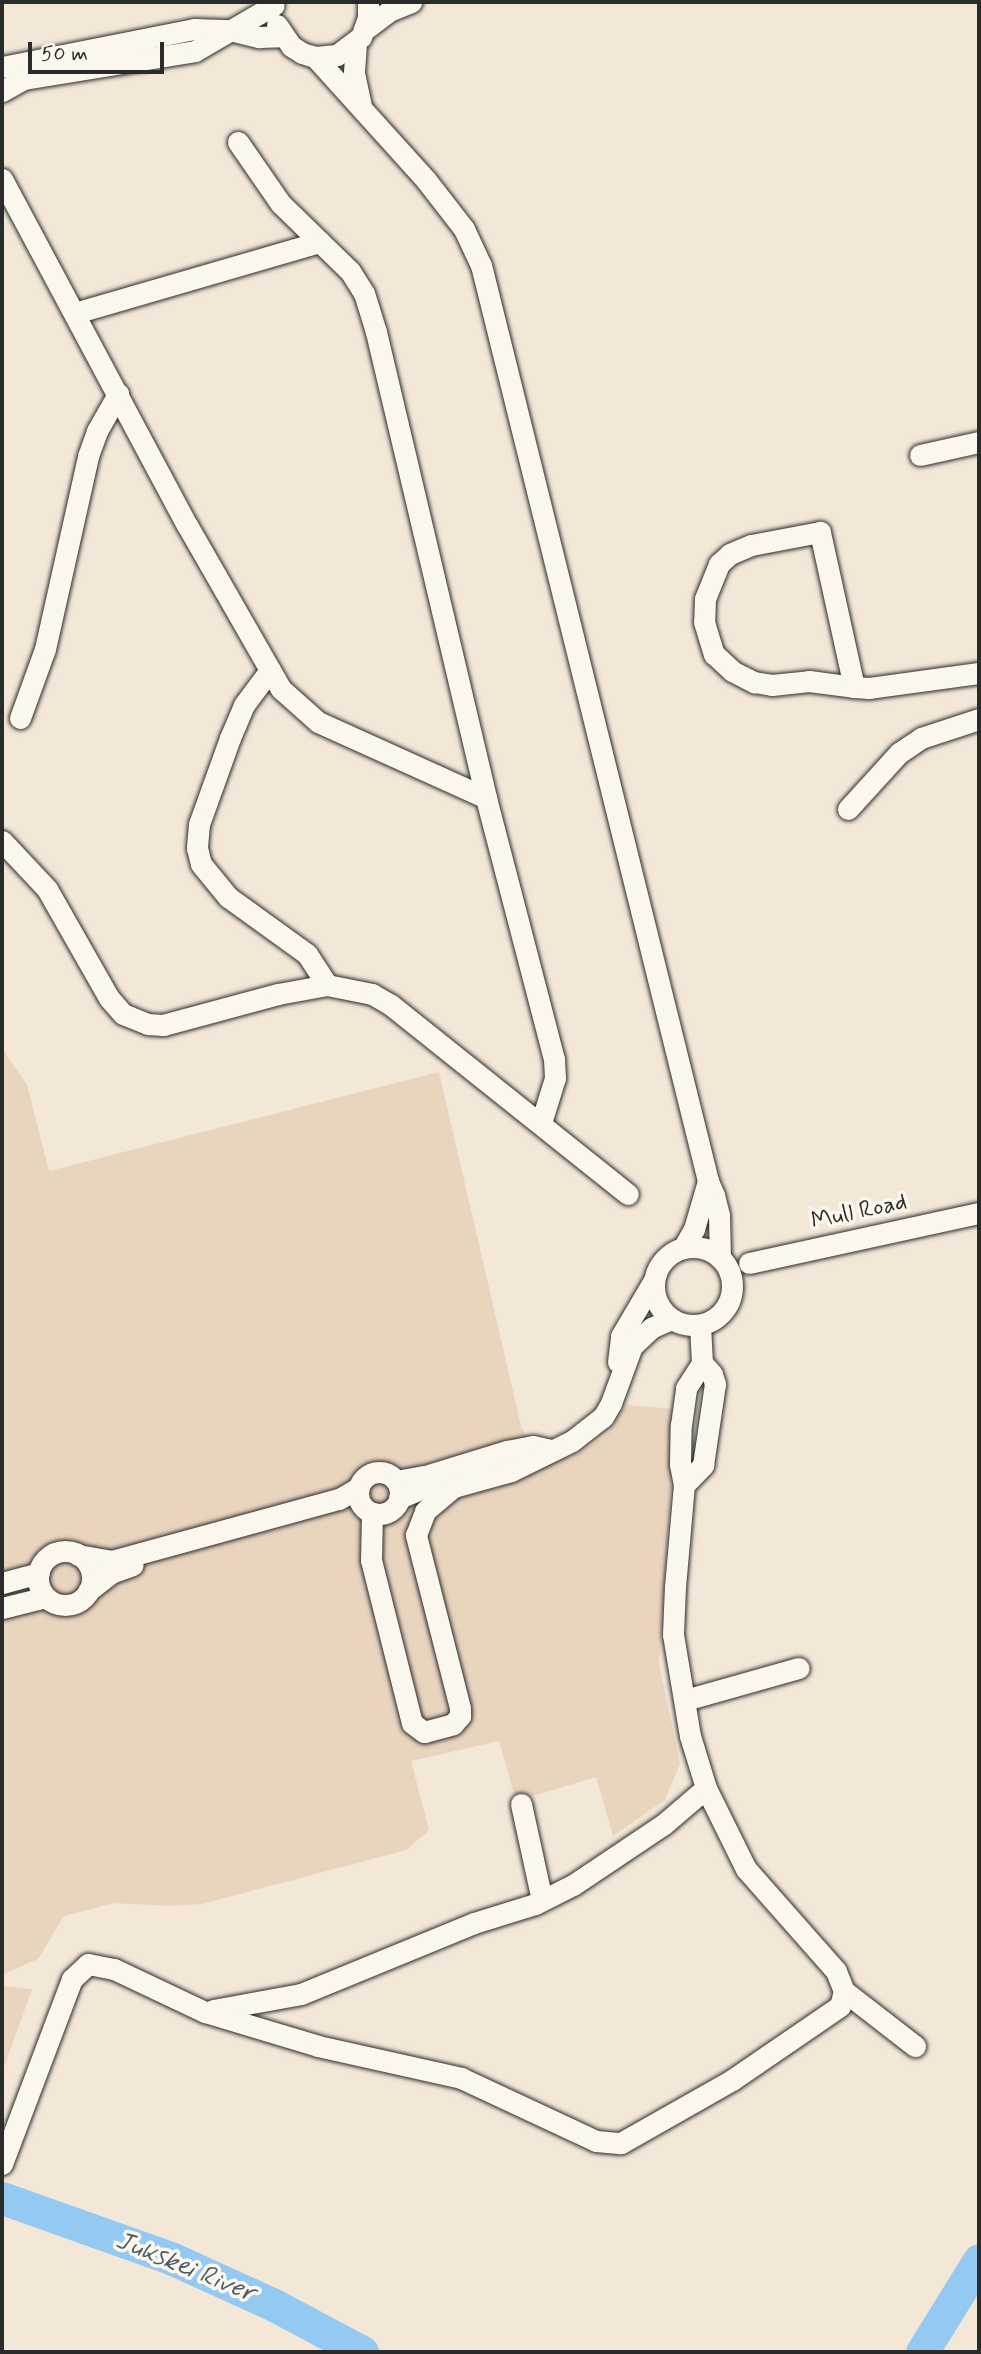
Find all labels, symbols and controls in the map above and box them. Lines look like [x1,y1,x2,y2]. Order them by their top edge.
scale bar [32,28,168,72]
text: 50 m [41,40,88,68]
street label: Mull Road [809,1188,909,1236]
water label: Jukskei River [111,2226,259,2310]

